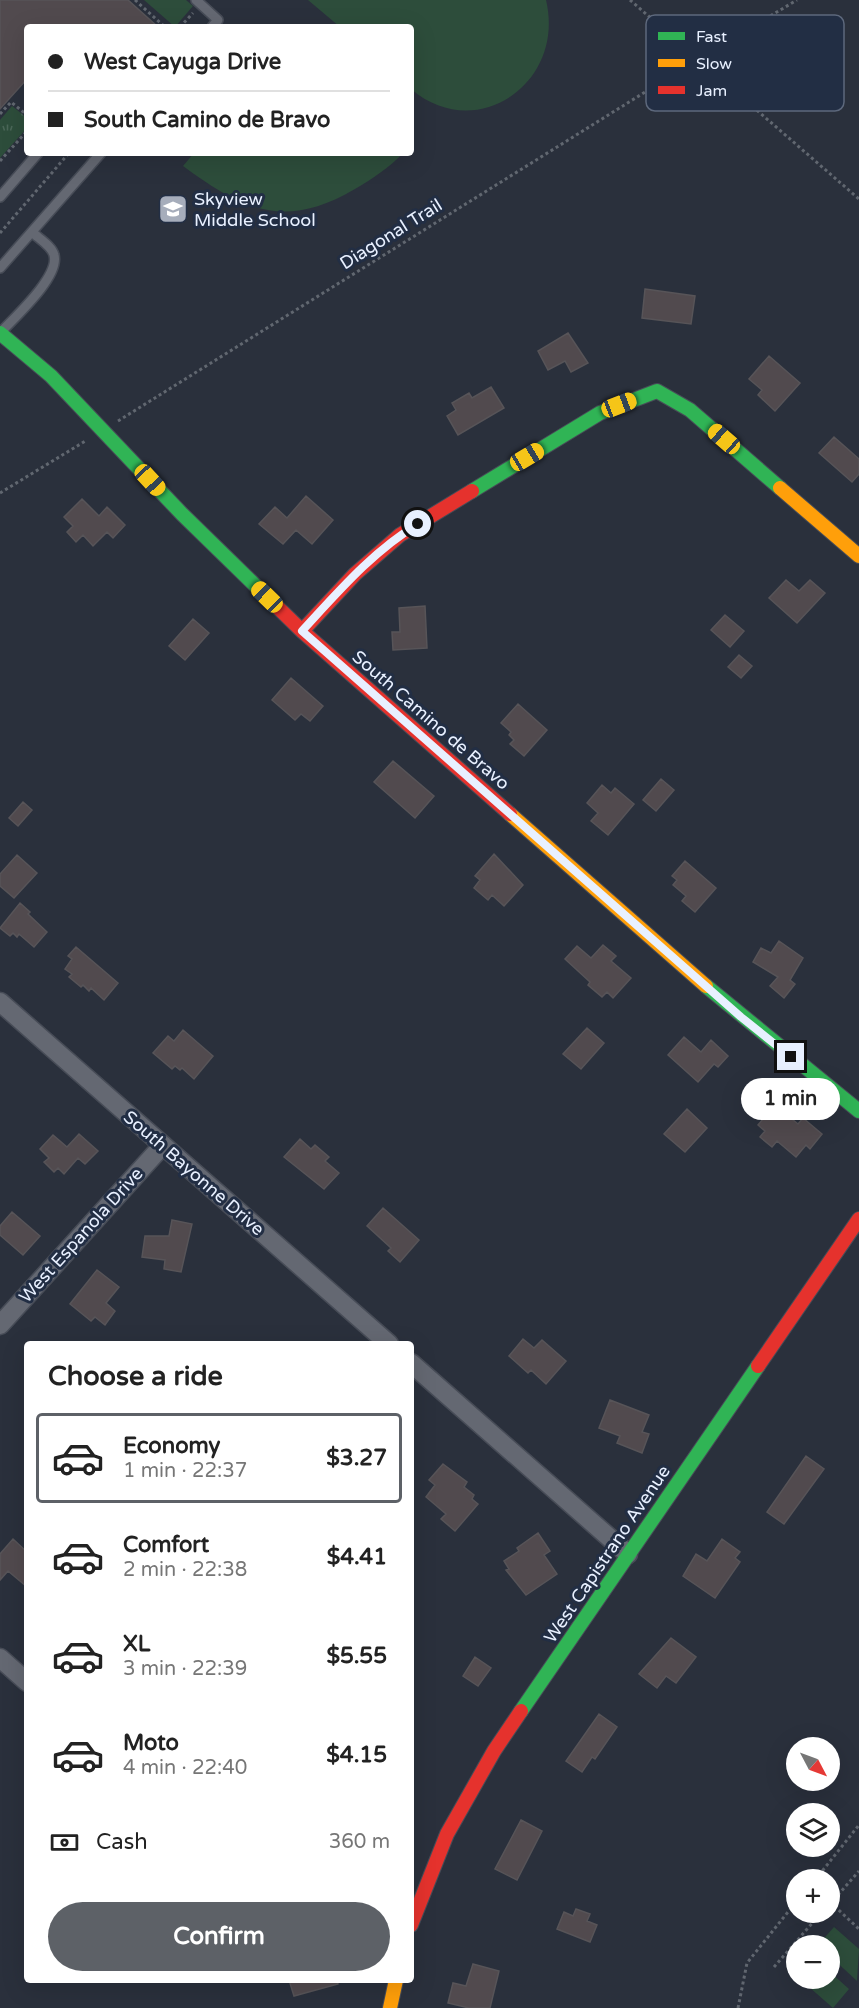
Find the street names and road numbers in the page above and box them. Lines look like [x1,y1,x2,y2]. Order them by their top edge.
street label: Diagonal Trail [336,194,446,274]
street label: South Camino de Bravo [348,646,514,794]
street label: South Bayonne Drive [119,1106,269,1240]
street label: West Espanola Drive [14,1163,148,1307]
street label: West Capistrano Avenue [539,1461,675,1647]

